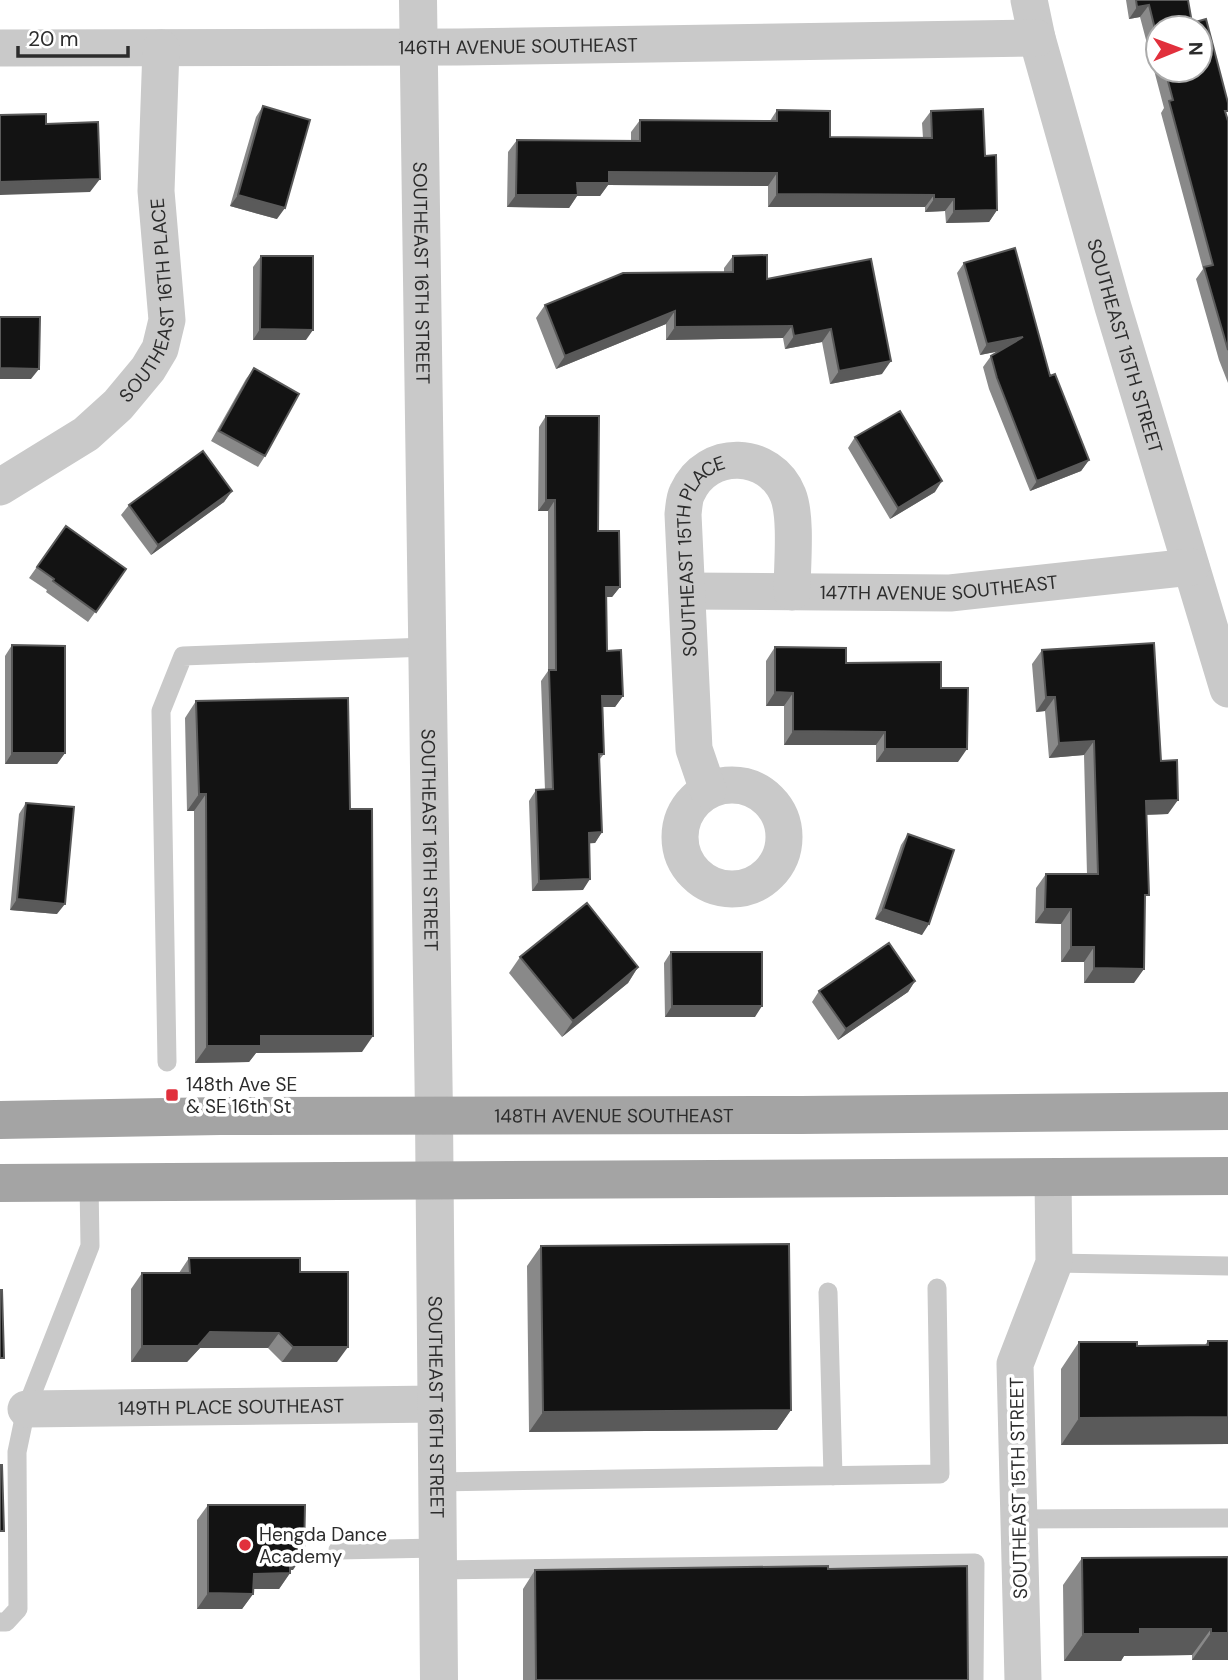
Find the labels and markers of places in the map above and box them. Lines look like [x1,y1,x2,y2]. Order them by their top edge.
place label: 148th Ave SE & SE 16th St [186,1072,297,1119]
marker: 148th Ave SE & SE 16th St [164,1087,180,1103]
place label: Hengda Dance Academy [259,1522,387,1569]
marker: Hengda Dance Academy [237,1537,253,1553]

